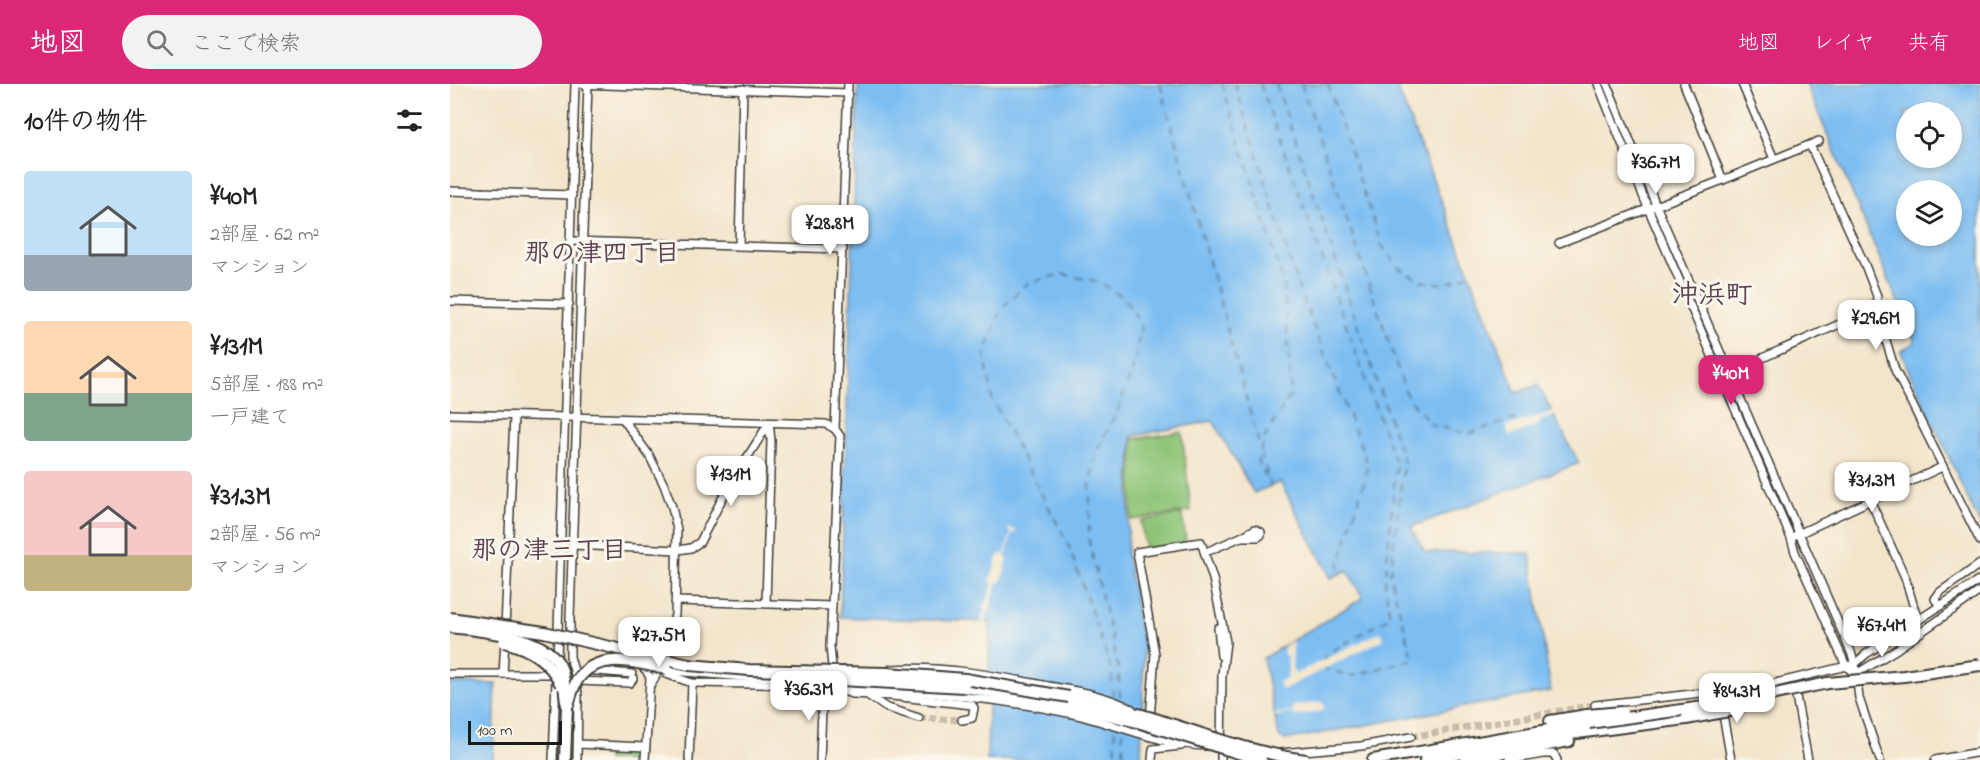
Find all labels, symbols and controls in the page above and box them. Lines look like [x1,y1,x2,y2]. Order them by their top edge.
search box [122,15,542,69]
text: 地図 [30,24,86,65]
icon: search [143,26,176,59]
text: ここで検索 [191,29,301,61]
text: 地図 [1738,29,1780,59]
text: レイヤ [1813,29,1875,59]
text: 共有 [1908,29,1950,59]
map controls [1896,102,1962,246]
button: locate [1896,102,1962,168]
text: 10件の物件 [24,104,148,142]
icon: filters [393,104,426,137]
pin: ¥36.7M [1607,144,1705,195]
text: ¥36.7M [1631,149,1681,178]
text: ¥40M [210,179,258,217]
button: layers [1896,180,1962,246]
icon: home [72,195,144,267]
pin: ¥28.8M [781,205,879,256]
text: ¥28.8M [806,210,854,239]
text: 2部屋 · 62 m² [210,221,319,250]
district label: 那の津四丁目 [524,236,680,274]
text: マンション [210,254,309,283]
district label: 沖浜町 [1672,277,1753,316]
pin: ¥29.6M [1827,300,1925,351]
text: ¥29.6M [1852,305,1900,334]
text: ¥131M [210,329,263,367]
icon: home [72,345,144,417]
pin: ¥40M [1695,355,1767,406]
text: ¥40M [1713,360,1749,389]
text: 5部屋 · 188 m² [210,371,324,400]
text: 一戸建て [210,404,290,433]
pin: ¥131M [689,456,773,507]
text: ¥131M [711,461,751,490]
pin: ¥31.3M [1823,462,1921,513]
text: ¥31.3M [1849,467,1895,496]
text: ¥31.3M [210,479,271,517]
icon: home [72,495,144,567]
text: 2部屋 · 56 m² [210,521,321,550]
district label: 那の津三丁目 [471,533,627,571]
text: マンション [210,554,309,583]
pin: ¥67.4M [1833,607,1931,658]
text: ¥67.4M [1857,612,1907,641]
pin: ¥27.5M [610,617,708,668]
text: ¥27.5M [632,622,686,651]
pin: ¥36.3M [760,671,858,722]
pin: ¥84.3M [1688,673,1786,724]
text: ¥36.3M [784,676,834,705]
text: ¥84.3M [1713,678,1761,707]
scale bar [468,718,562,746]
text: 100 m [477,719,512,743]

